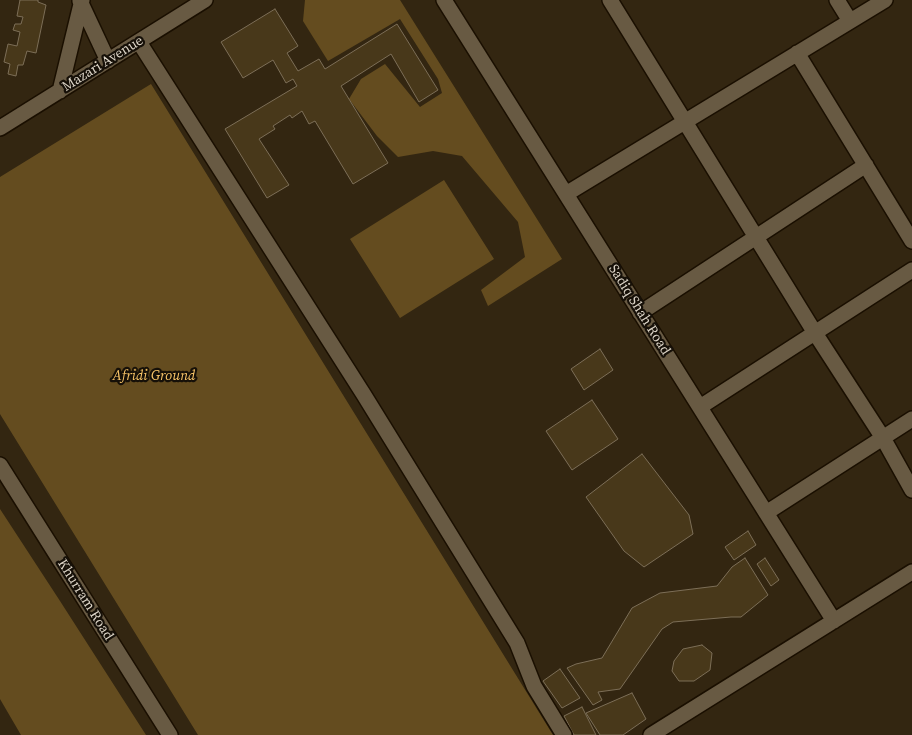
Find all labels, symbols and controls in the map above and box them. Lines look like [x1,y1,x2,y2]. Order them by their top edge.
street label: Mazari Avenue [59,32,147,96]
street label: Sadiq Shah Road [604,262,674,358]
park label: Afridi Ground [113,368,195,384]
street label: Khurram Road [53,556,117,644]

